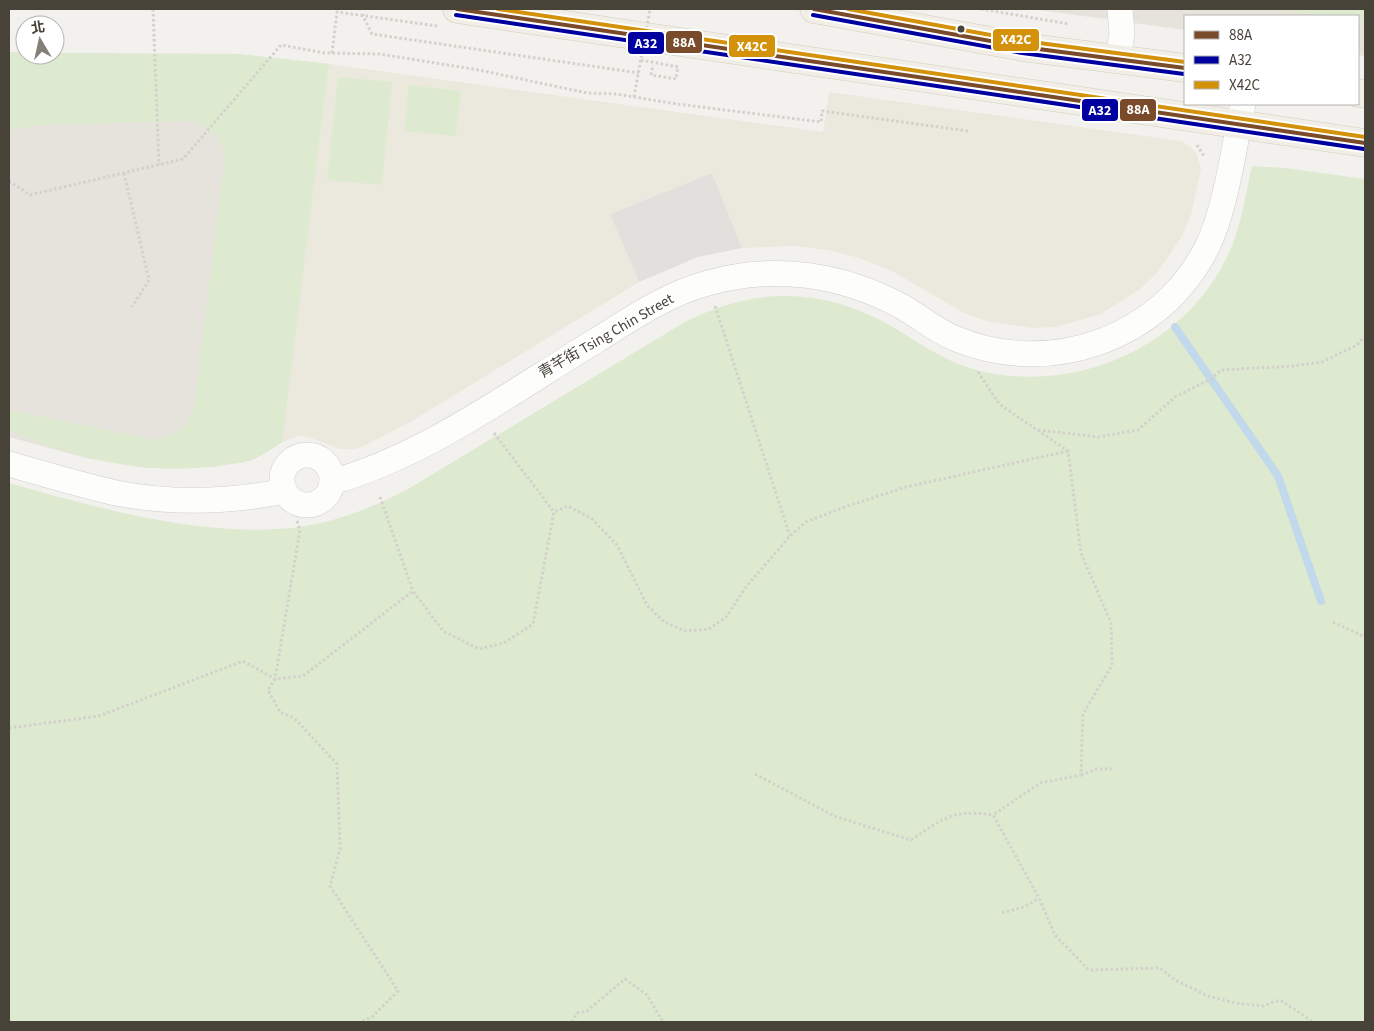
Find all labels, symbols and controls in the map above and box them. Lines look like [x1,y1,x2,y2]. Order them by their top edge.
north arrow [15,15,65,65]
legend [1184,15,1359,105]
text: 北 [30,17,47,39]
unlabelled marker [956,24,966,34]
text: 88A [1229,25,1253,46]
line badge: X42C [992,28,1040,52]
line badge: 88A [665,30,703,54]
text: X42C [1001,30,1031,50]
line badge: A32 [627,31,665,55]
text: 88A [673,33,696,53]
text: A32 [634,34,657,54]
line badge: X42C [728,34,776,58]
text: X42C [737,37,767,57]
text: A32 [1229,50,1252,71]
text: X42C [1229,75,1261,96]
line badge: A32 [1081,98,1119,122]
line badge: 88A [1119,98,1157,122]
text: 88A [1127,100,1150,120]
text: A32 [1088,101,1111,121]
street label: 青芊街 Tsing Chin Street [534,289,678,383]

